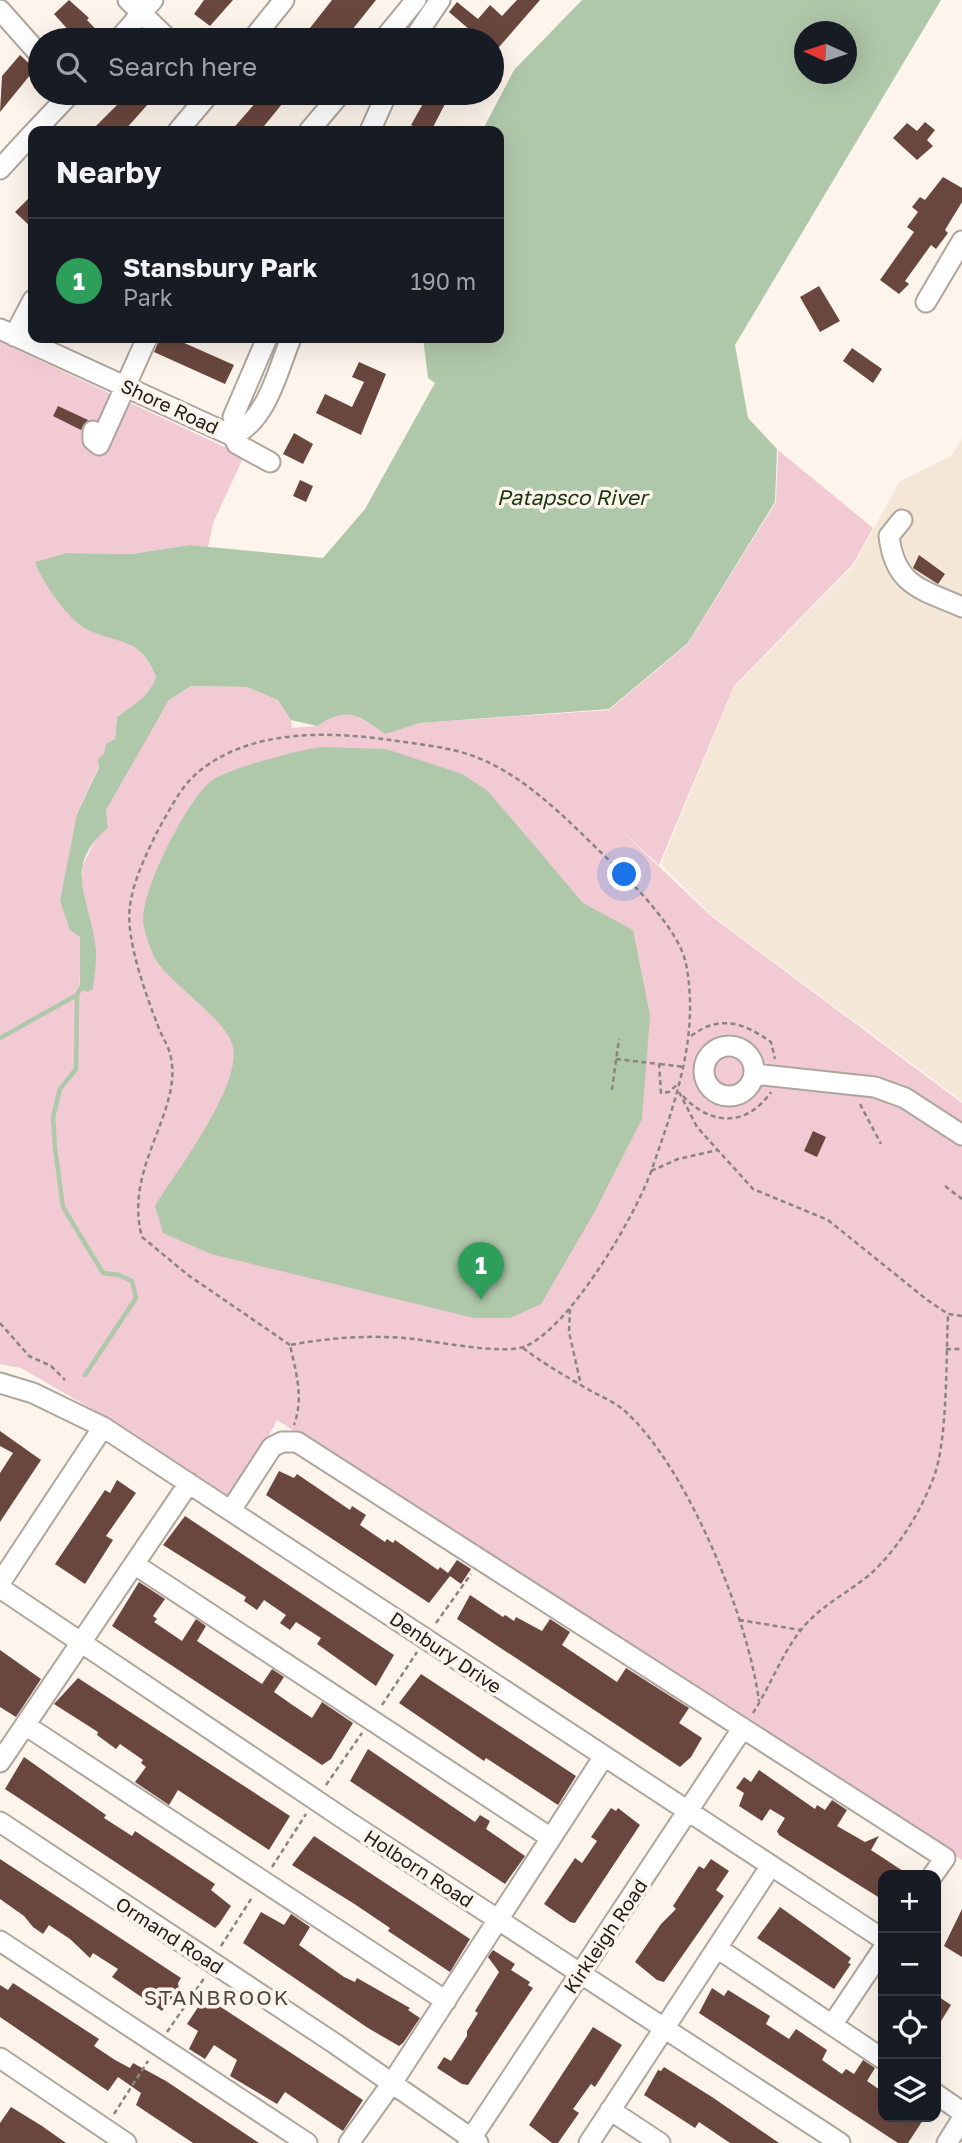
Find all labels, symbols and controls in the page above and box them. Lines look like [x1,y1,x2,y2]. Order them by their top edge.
north arrow [794,21,857,84]
search box [28,28,504,105]
icon: search [52,48,90,86]
text: Search here [108,51,257,82]
text: Nearby [56,154,161,190]
text: Stansbury Park [123,252,318,283]
text: 1 [73,267,85,295]
text: 190 m [411,267,476,295]
text: Park [123,283,173,311]
street label: Shore Road [118,373,222,439]
water label: Patapsco River [497,484,650,510]
your location [607,857,641,891]
pin: 1 [458,1242,504,1300]
street label: Denbury Drive [386,1606,506,1698]
street label: Holborn Road [360,1824,478,1912]
map controls [878,1870,941,2122]
button: + [878,1870,941,1933]
street label: Kirkleigh Road [558,1874,652,1998]
street label: Ormand Road [112,1892,228,1978]
button: − [878,1933,941,1996]
district label: STANBROOK [144,1984,290,2010]
button: locate [878,1996,941,2059]
button: layers [878,2059,941,2122]

